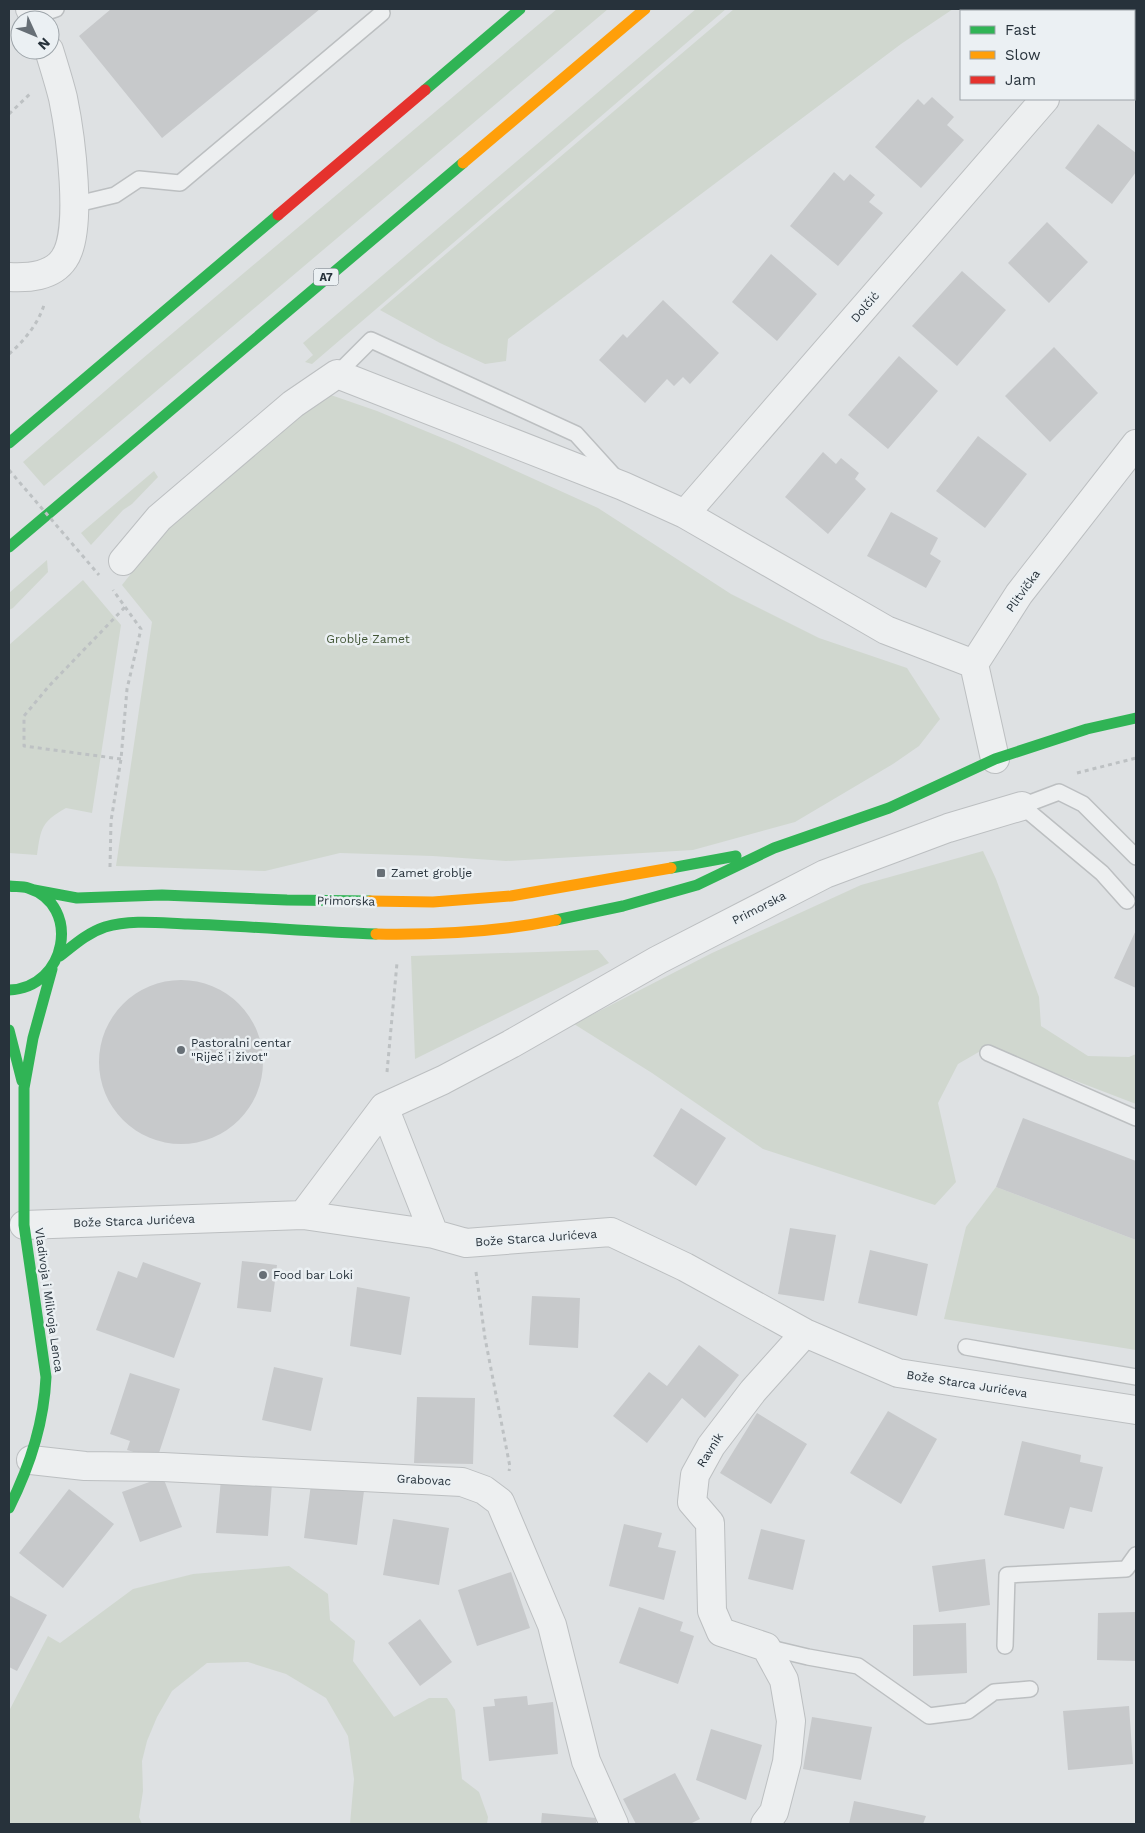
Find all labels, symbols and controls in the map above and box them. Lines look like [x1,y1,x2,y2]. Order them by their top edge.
north arrow [10,10,60,60]
legend [960,10,1135,100]
text: Fast [1005,21,1037,39]
text: N [35,35,54,53]
text: Slow [1005,46,1041,64]
text: Jam [1005,71,1036,89]
road number: A7 [314,268,338,286]
street label: Dolčić [848,289,882,325]
street label: Plitvička [1003,567,1043,615]
park label: Groblje Zamet [326,632,410,646]
place label: Zamet groblje [391,866,472,880]
marker: Zamet groblje [375,867,387,879]
street label: Primorska [730,888,788,928]
street label: Primorska [317,893,376,909]
place label: Pastoralni centar "Riječ i život" [191,1036,291,1064]
marker: Pastoralni centar "Riječ i život" [175,1044,187,1056]
street label: Bože Starca Jurićeva [73,1212,195,1230]
street label: Vladivoja i Milivoja Lenca [32,1227,66,1373]
street label: Bože Starca Jurićeva [475,1227,598,1249]
place label: Food bar Loki [273,1268,353,1282]
marker: Food bar Loki [257,1269,269,1281]
street label: Bože Starca Jurićeva [906,1368,1029,1400]
street label: Ravnik [694,1430,726,1470]
street label: Grabovac [396,1472,452,1488]

